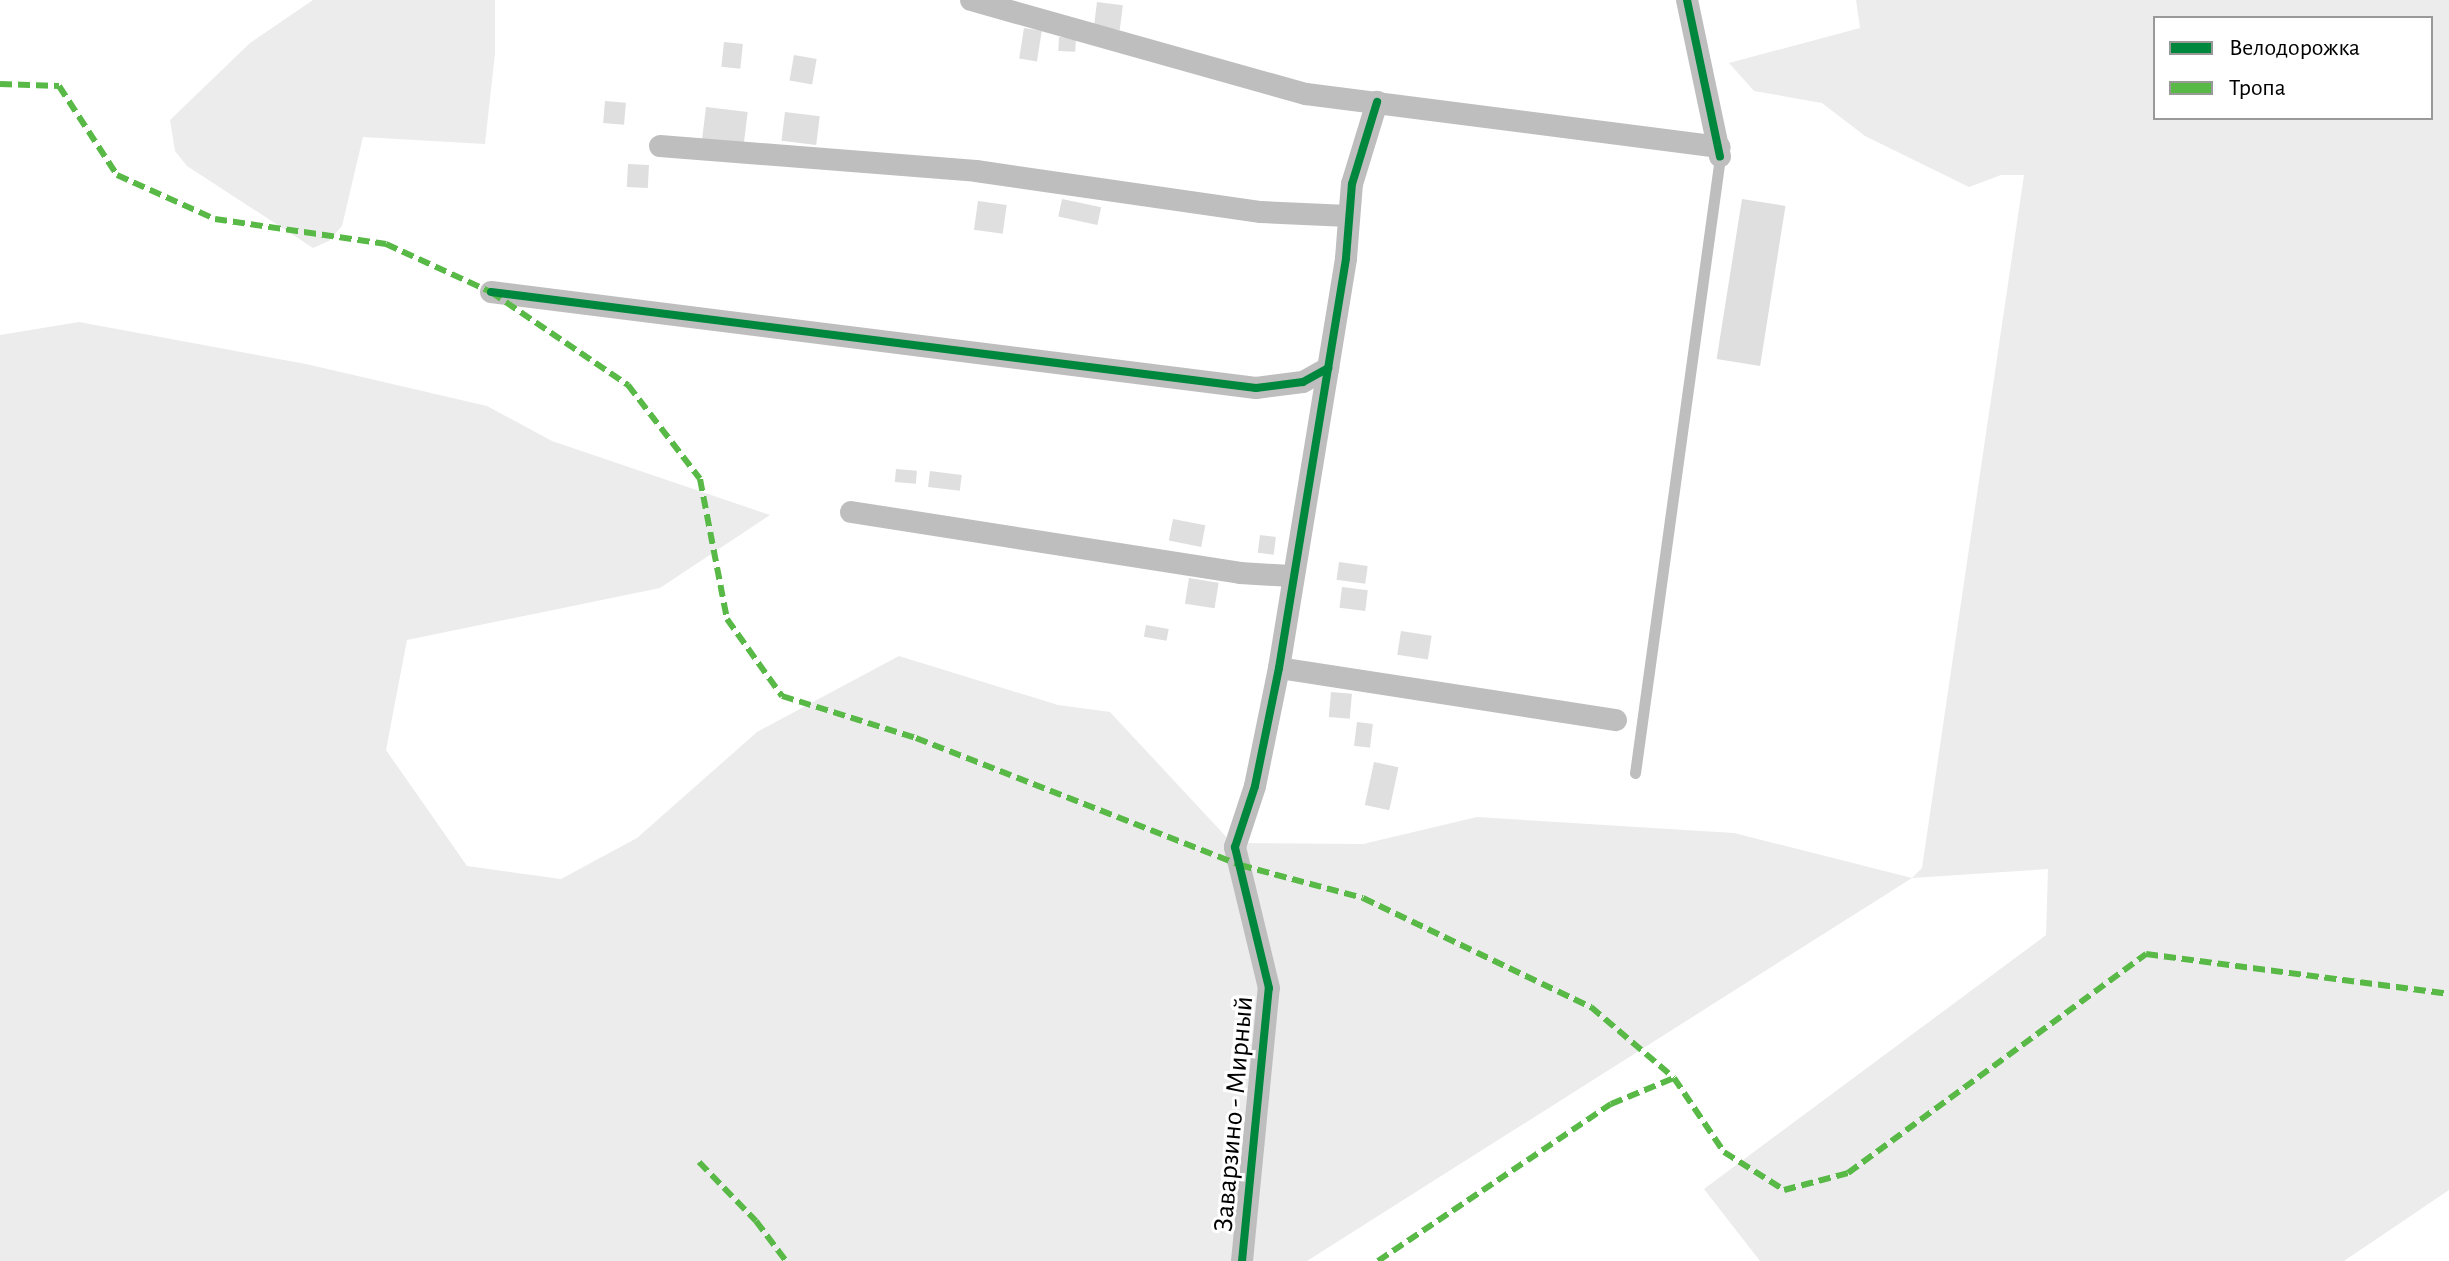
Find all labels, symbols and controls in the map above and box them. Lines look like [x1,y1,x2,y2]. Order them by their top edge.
legend [2153,16,2433,120]
text: Велодорожка [2229,36,2360,60]
text: Тропа [2229,76,2286,100]
street label: Заварзино - Мирный [1207,995,1261,1233]

